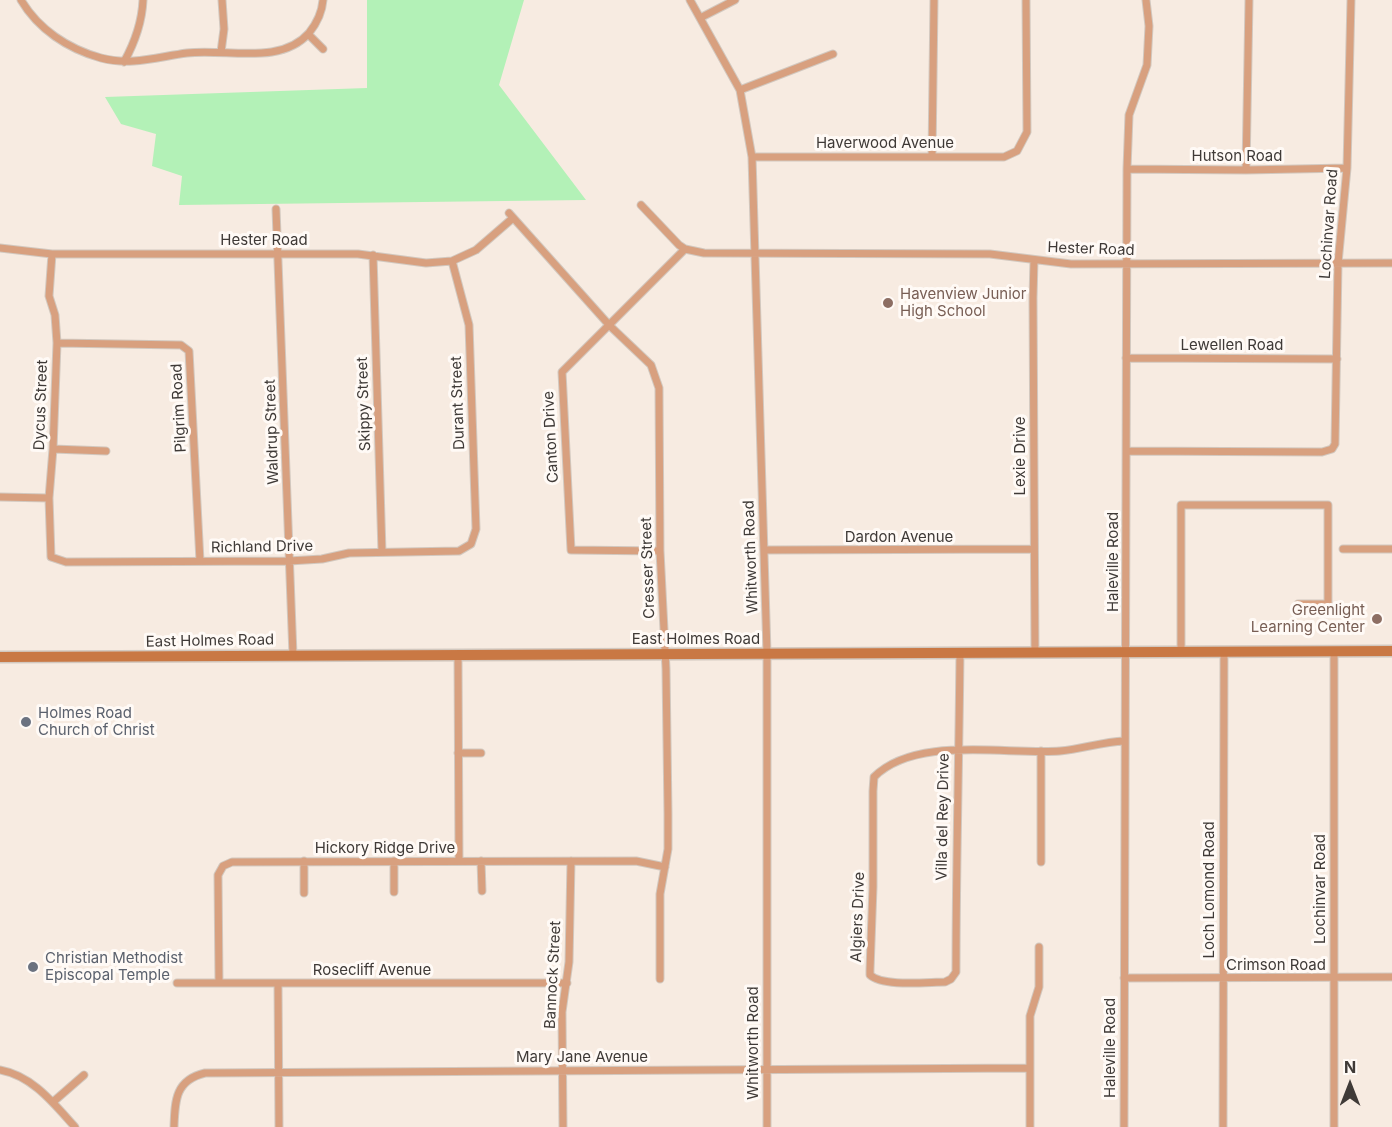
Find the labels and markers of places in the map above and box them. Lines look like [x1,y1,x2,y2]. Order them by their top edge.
place label: Havenview Junior High School [900,285,1026,320]
marker: Havenview Junior High School [881,296,895,310]
place label: Greenlight Learning Center [1251,601,1365,636]
marker: Greenlight Learning Center [1370,612,1384,626]
place label: Holmes Road Church of Christ [38,704,155,739]
marker: Holmes Road Church of Christ [19,715,33,729]
place label: Christian Methodist Episcopal Temple [45,949,183,984]
marker: Christian Methodist Episcopal Temple [26,960,40,974]

